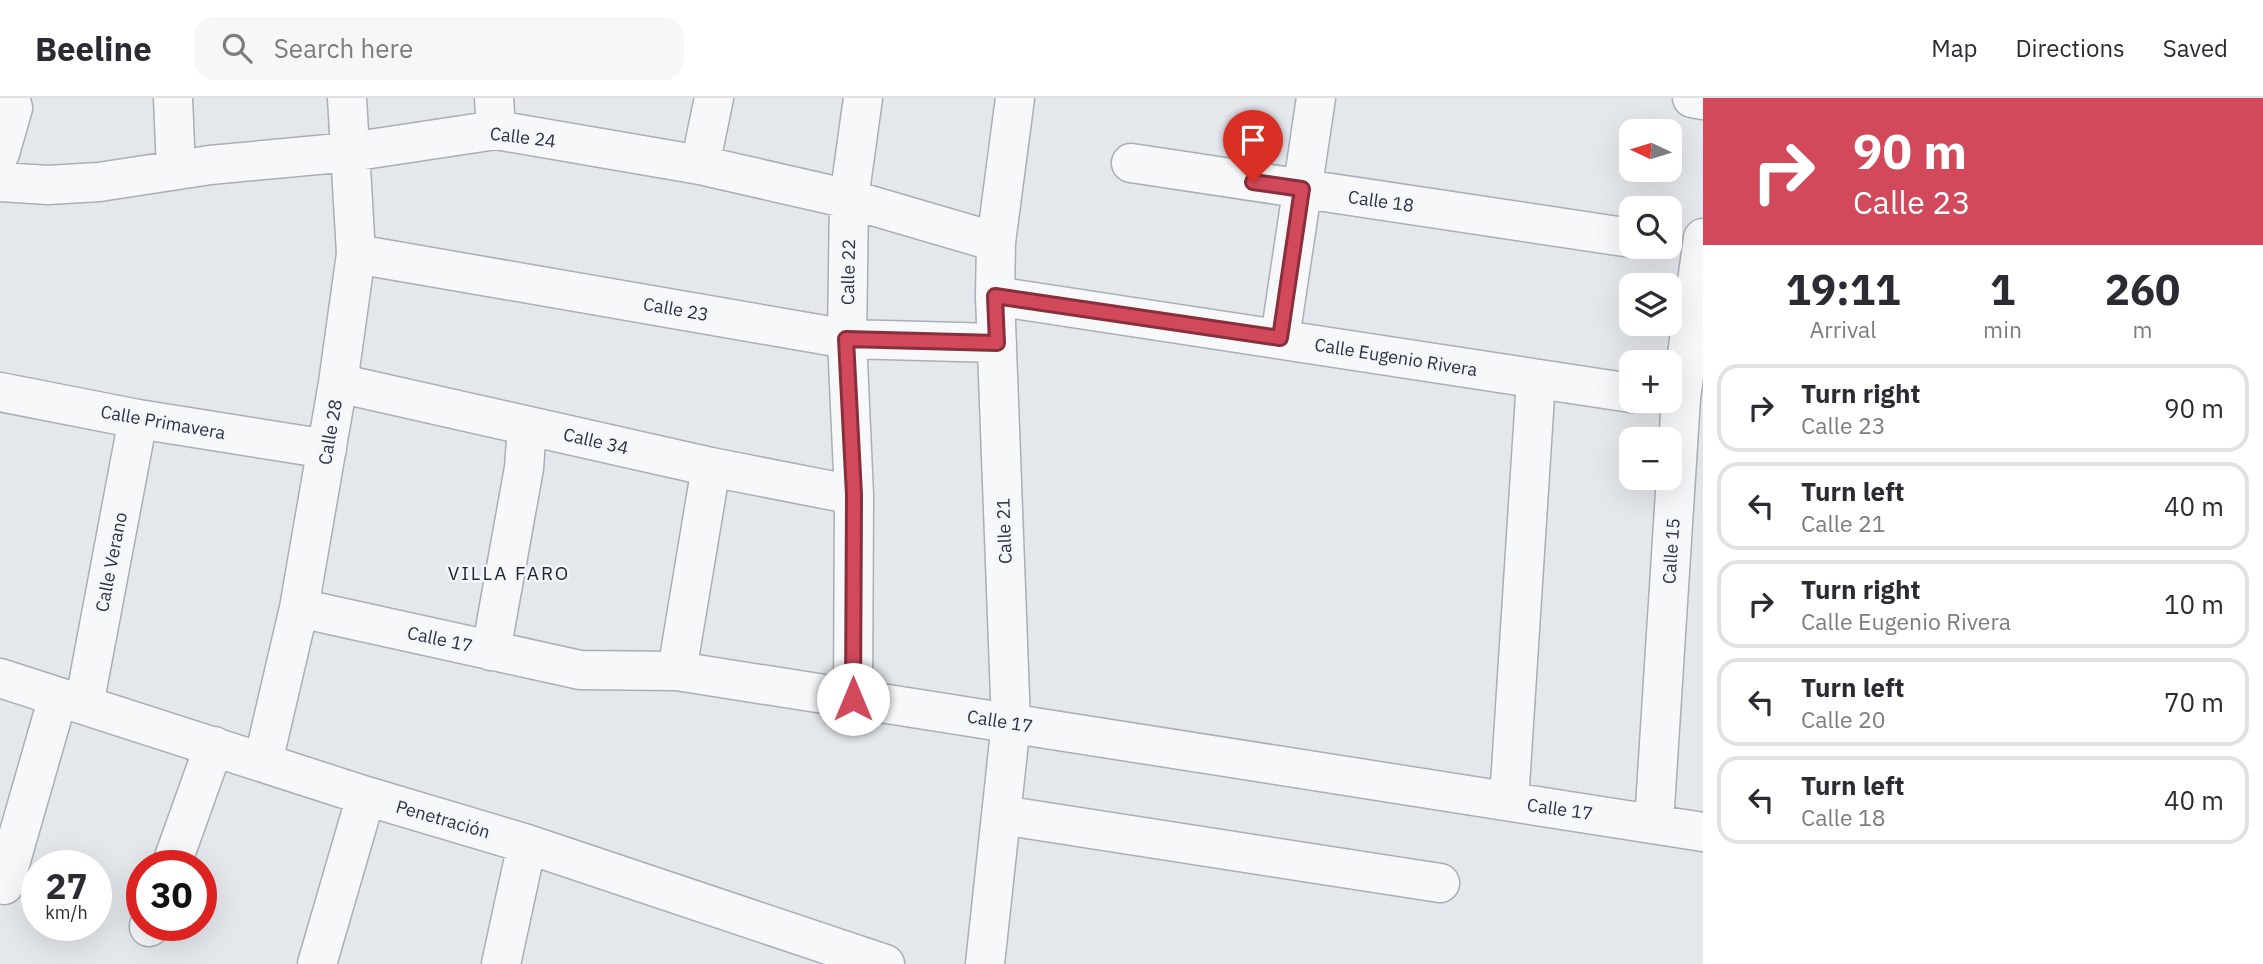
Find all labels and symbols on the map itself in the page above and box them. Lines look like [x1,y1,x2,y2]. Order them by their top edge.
pin [1223,110,1283,182]
north arrow [1619,119,1682,182]
street label: Calle 24 [489,122,557,152]
street label: Calle 18 [1347,185,1415,217]
street label: Calle 22 [836,239,860,305]
street label: Calle 23 [641,292,711,326]
street label: Calle Eugenio Rivera [1313,333,1479,381]
street label: Calle 28 [313,397,347,467]
street label: Calle Primavera [99,400,228,444]
street label: Calle 34 [561,422,631,460]
street label: Calle 21 [991,498,1017,564]
street label: Calle Verano [90,510,132,614]
street label: Calle 15 [1657,517,1685,585]
district label: VILLA FARO [448,561,570,585]
street label: Calle 17 [405,621,475,657]
position arrow [816,662,890,736]
street label: Calle 17 [965,704,1035,738]
street label: Calle 17 [1526,793,1594,825]
street label: Penetración [393,795,493,843]
speed limit sign: 30 [126,850,217,941]

